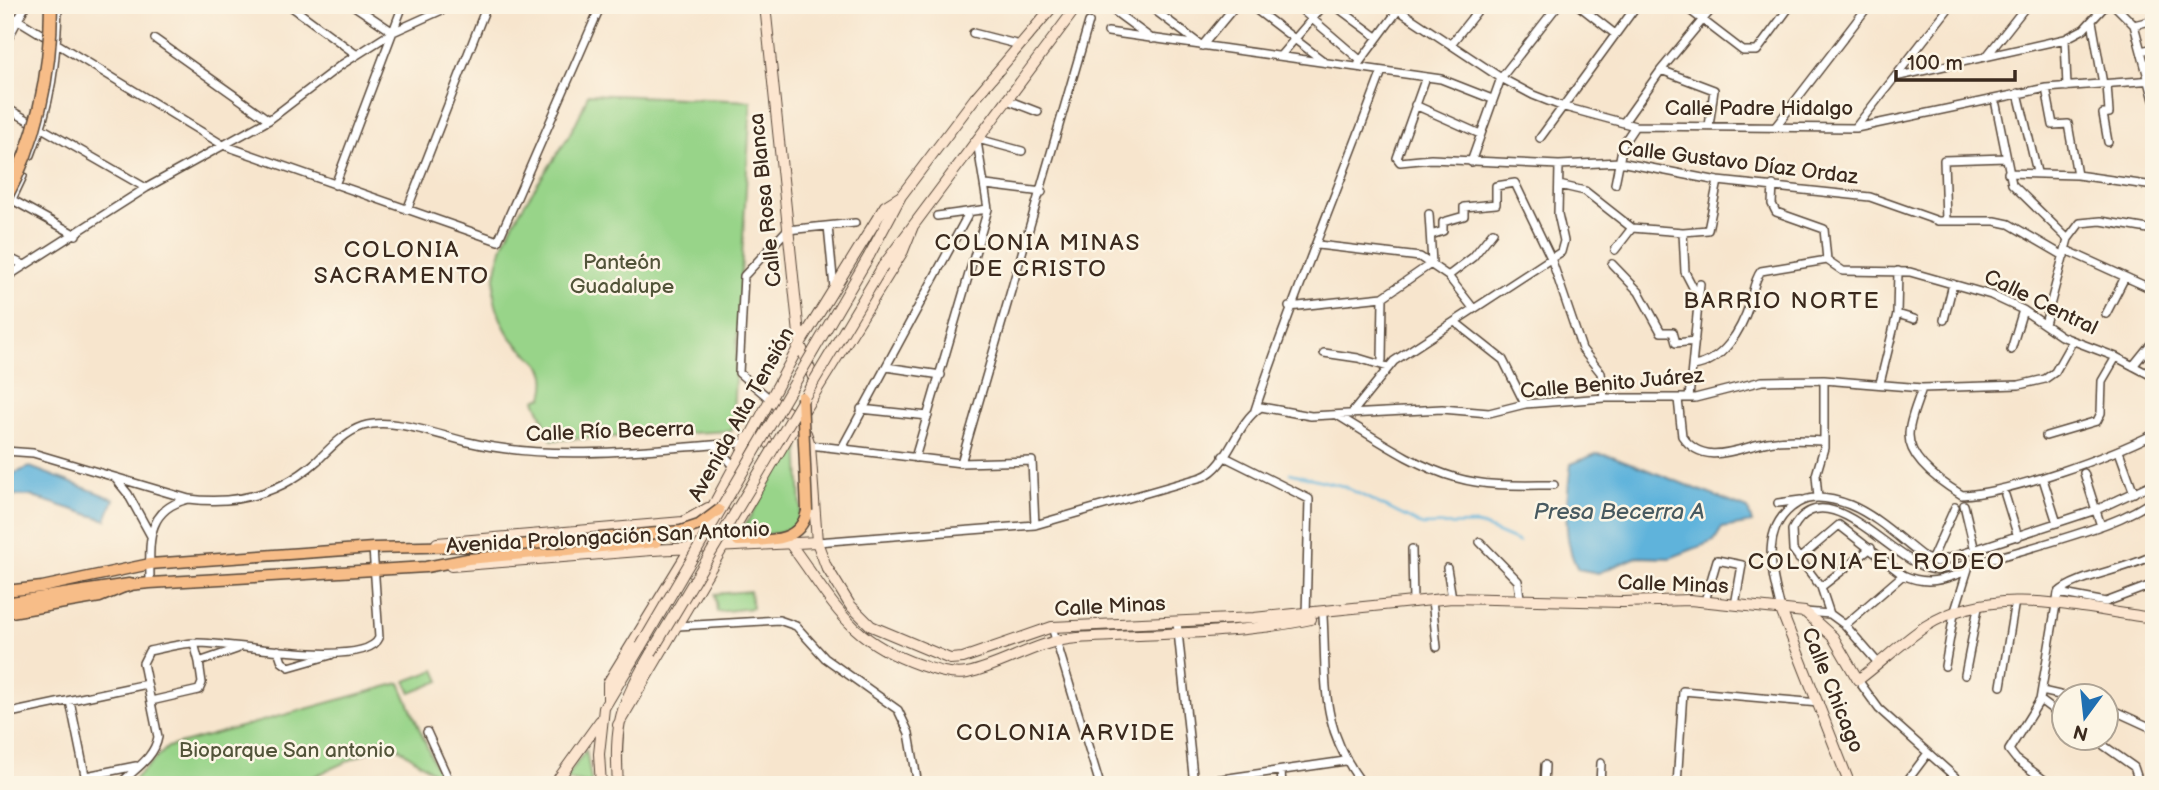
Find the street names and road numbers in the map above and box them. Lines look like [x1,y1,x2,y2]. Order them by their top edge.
street label: Calle Padre Hidalgo [1665,96,1853,121]
street label: Calle Rosa Blanca [744,112,787,288]
street label: Calle Gustavo Díaz Ordaz [1616,135,1861,190]
street label: Calle Central [1980,264,2102,341]
street label: Avenida Alta Tensión [683,323,800,506]
street label: Calle Benito Juárez [1519,363,1706,404]
street label: Calle Río Becerra [525,416,695,447]
street label: Avenida Prolongación San Antonio [446,517,770,558]
street label: Calle Minas [1617,570,1729,599]
street label: Calle Minas [1054,591,1166,622]
street label: Calle Chicago [1796,624,1869,756]

